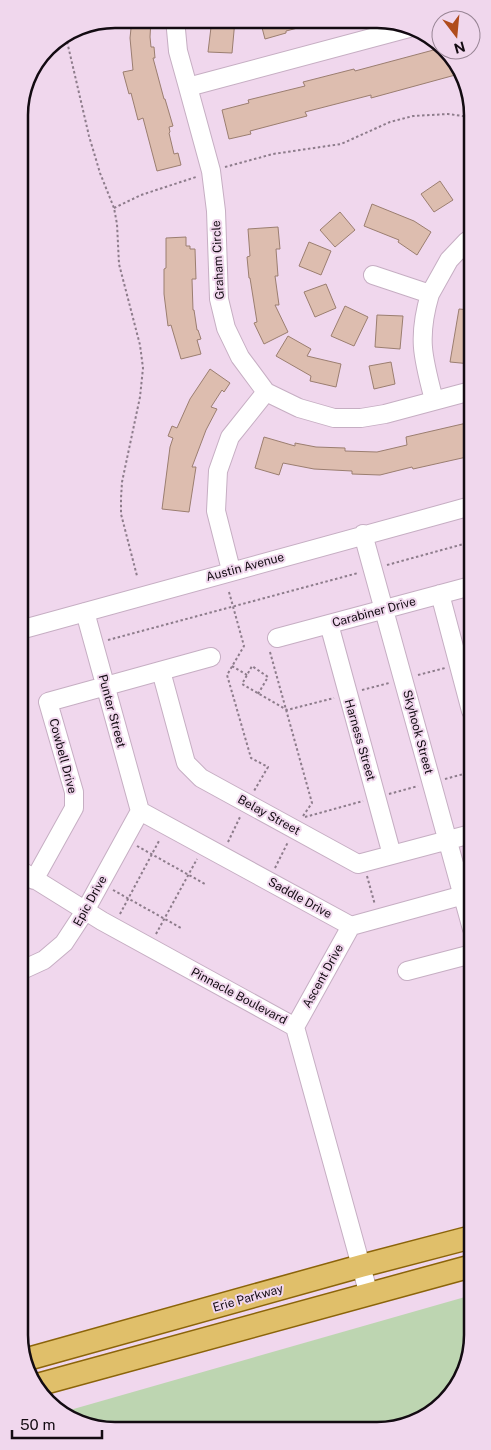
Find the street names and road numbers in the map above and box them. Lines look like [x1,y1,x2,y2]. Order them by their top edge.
street label: Graham Circle [209,220,227,300]
street label: Austin Avenue [205,550,286,584]
street label: Carabiner Drive [331,594,418,630]
street label: Punter Street [95,673,129,749]
street label: Skyhook Street [400,688,436,776]
street label: Harness Street [342,698,378,783]
street label: Cowbell Drive [46,717,80,795]
street label: Belay Street [235,792,303,838]
street label: Epic Drive [70,873,110,929]
street label: Saddle Drive [266,875,334,921]
street label: Ascent Drive [300,942,346,1010]
street label: Pinnacle Boulevard [189,965,289,1027]
street label: Erie Parkway [211,1281,285,1315]

